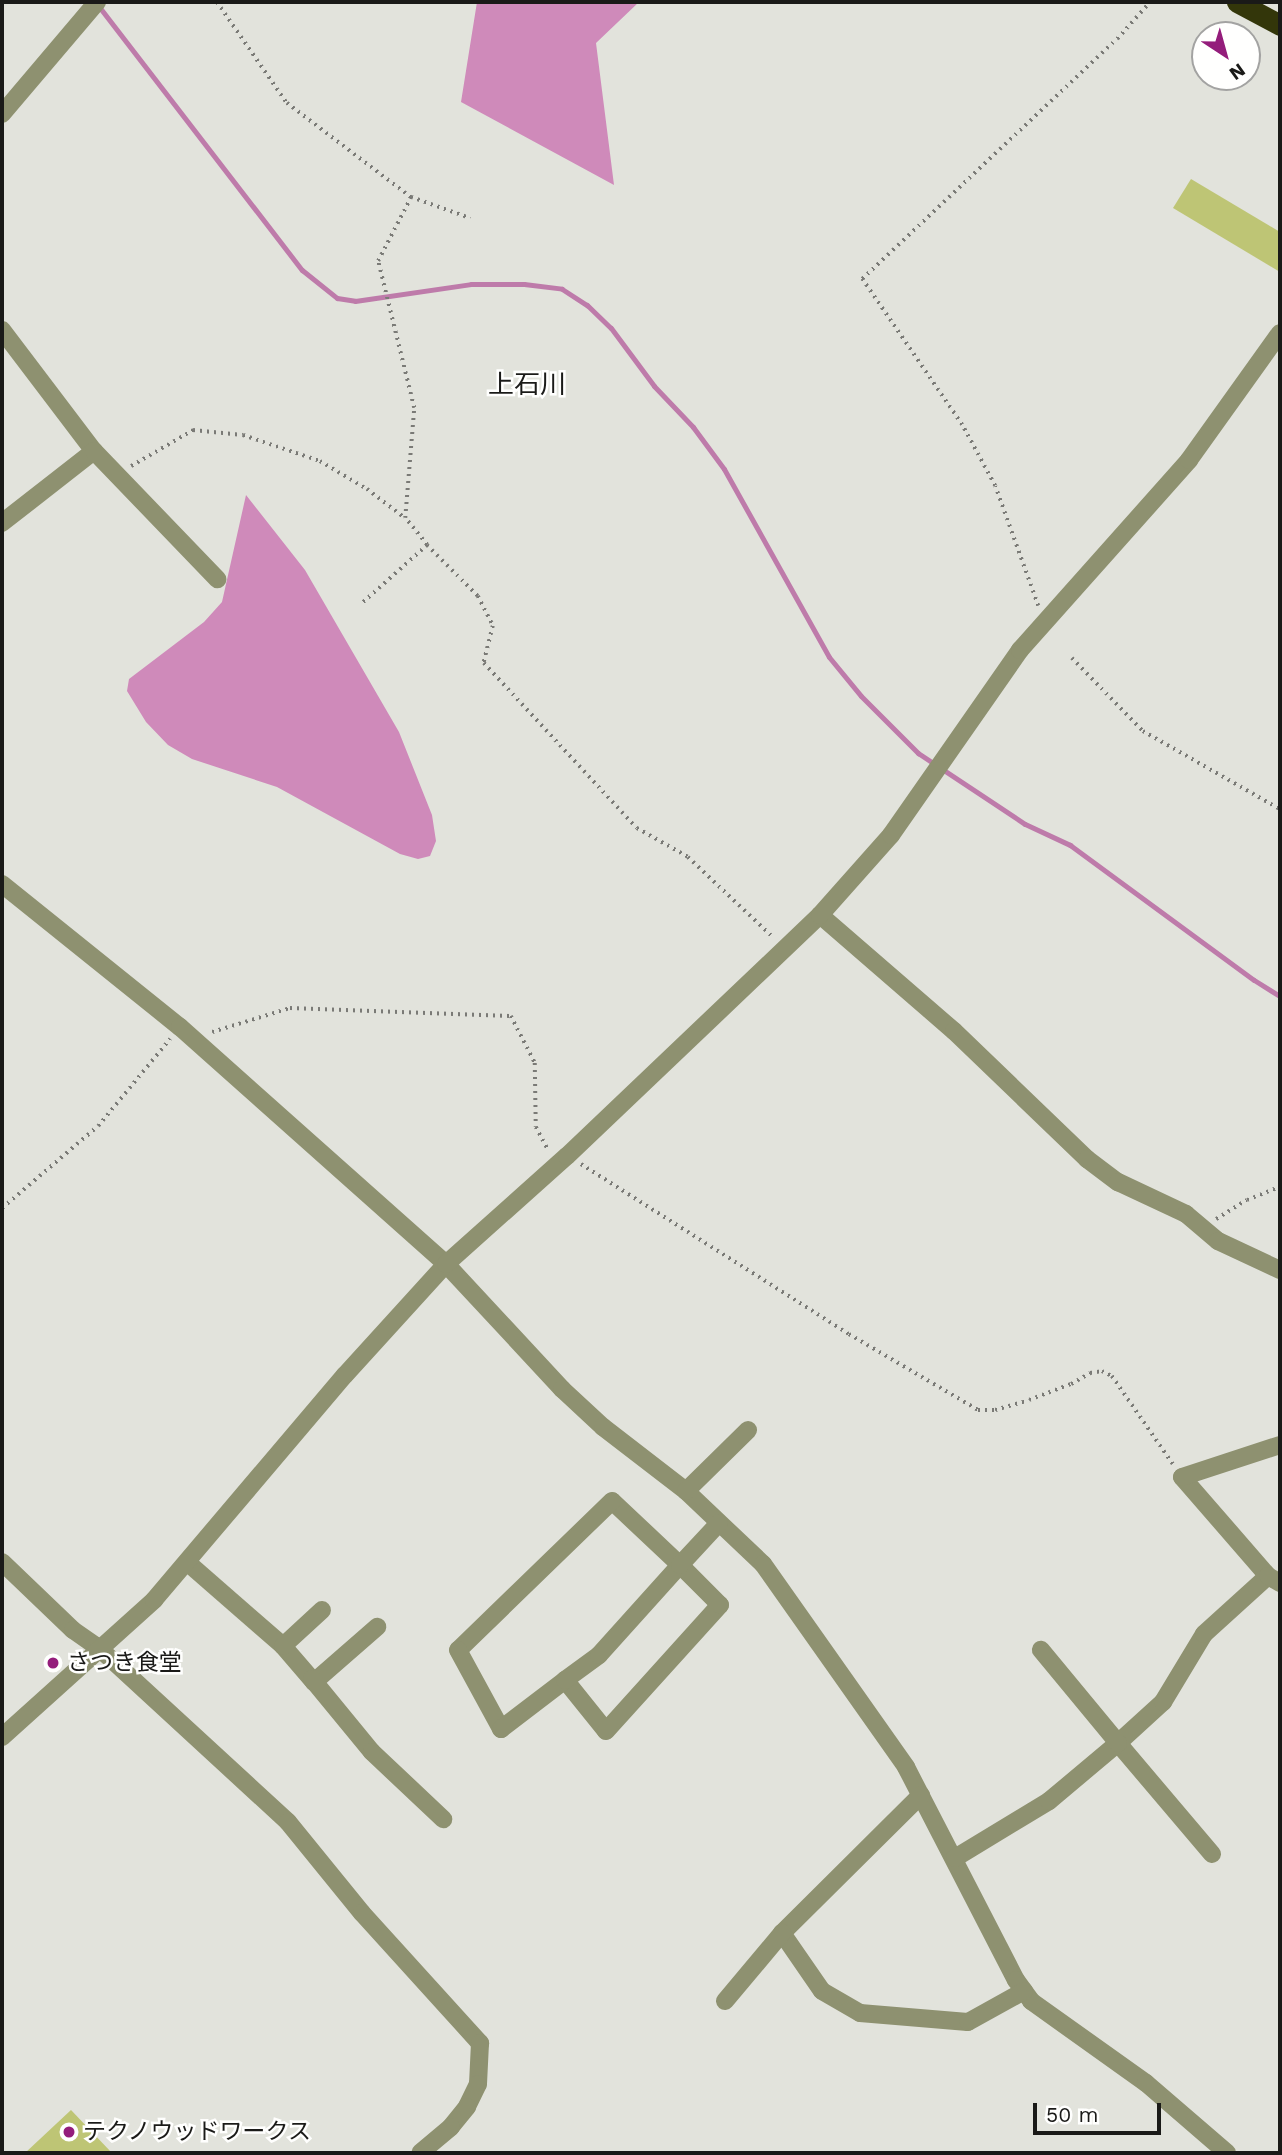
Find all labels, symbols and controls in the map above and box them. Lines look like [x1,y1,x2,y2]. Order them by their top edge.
north arrow [1191,21,1261,91]
text: N [1225,58,1250,85]
district label: 上石川 [488,369,566,401]
place label: さつき食堂 [67,1649,182,1677]
marker: さつき食堂 [45,1655,61,1671]
scale bar [1037,2088,1165,2132]
text: 50 m [1046,2102,1098,2127]
place label: テクノウッドワークス [83,2118,313,2146]
marker: テクノウッドワークス [61,2124,77,2140]

